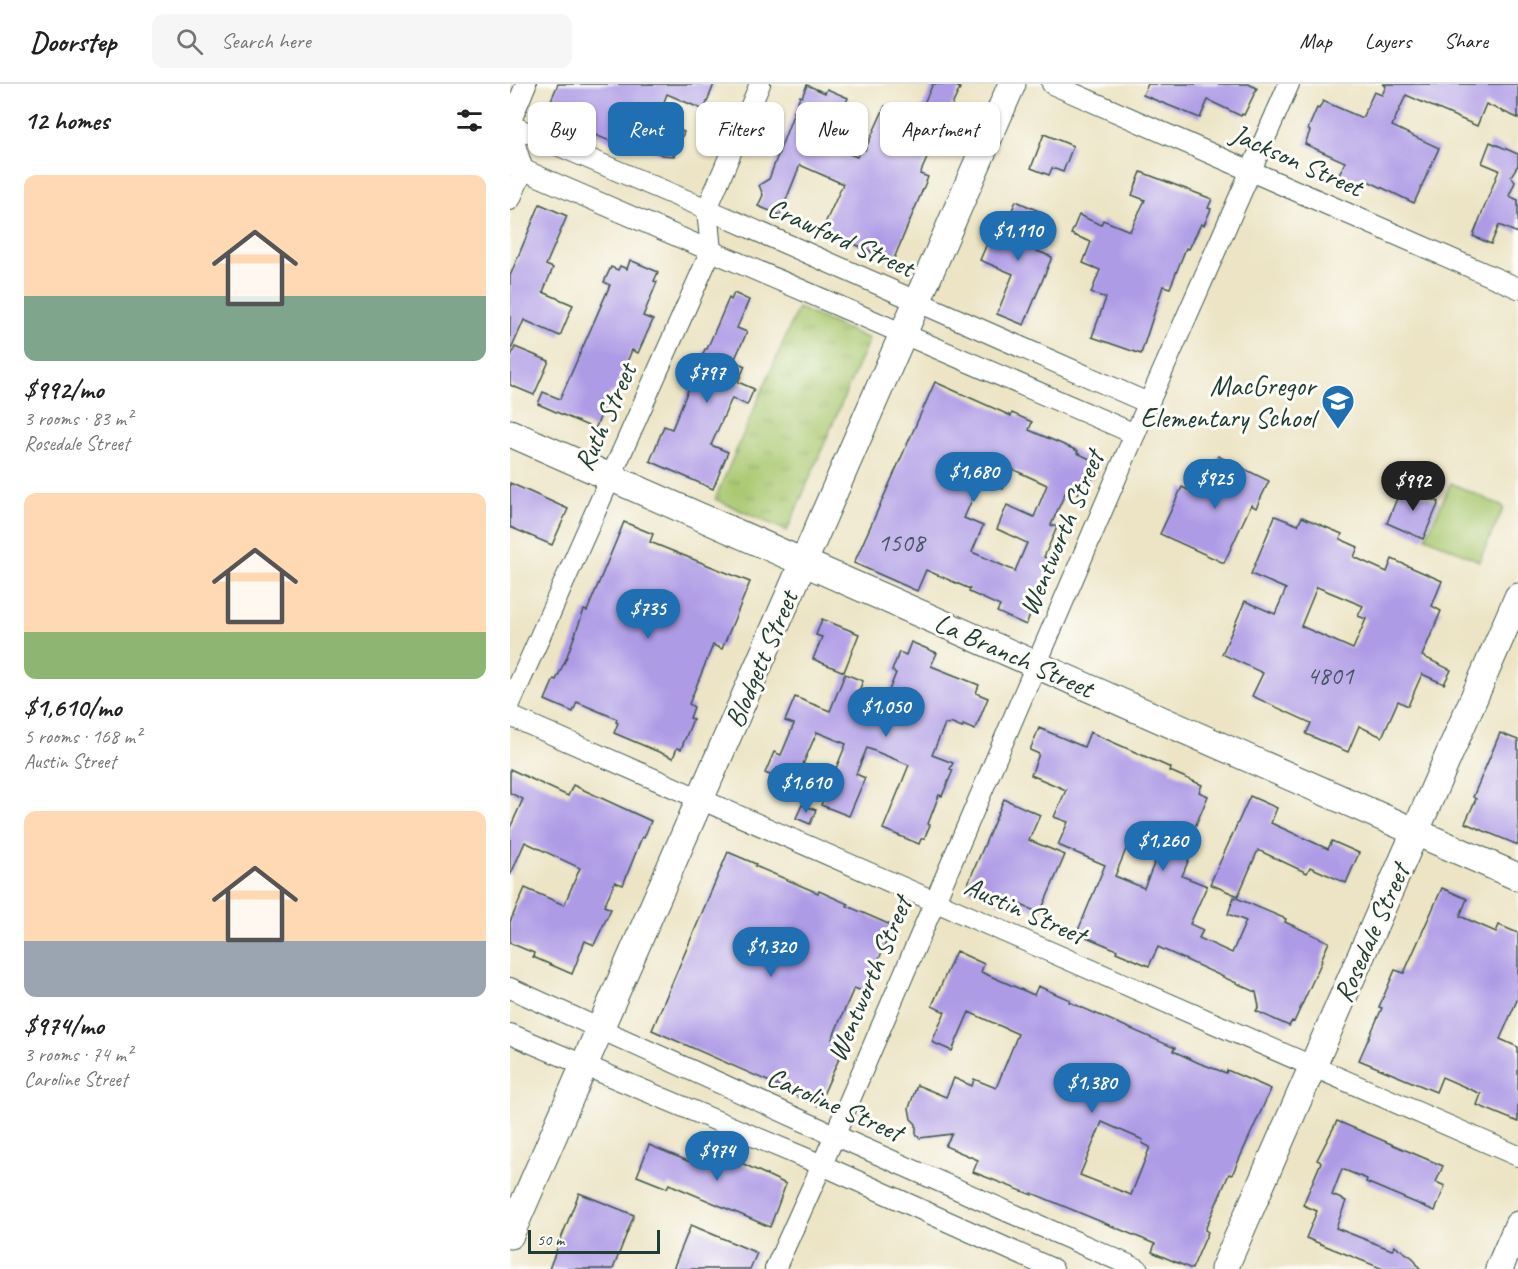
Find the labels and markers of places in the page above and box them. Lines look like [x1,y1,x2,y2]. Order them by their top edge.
pin: $1,110 [969,211,1067,262]
pin: $797 [671,353,743,404]
place label: MacGregor Elementary School [1140,368,1320,435]
school or university icon: MacGregor Elementary School [1320,383,1356,430]
pin: $1,680 [925,452,1023,503]
pin: $925 [1179,459,1251,510]
pin: $992 [1377,461,1449,512]
pin: $735 [612,589,684,640]
pin: $1,050 [837,687,935,738]
pin: $1,610 [757,763,855,814]
pin: $1,260 [1114,821,1212,872]
pin: $1,320 [722,927,820,978]
pin: $1,380 [1043,1063,1141,1114]
pin: $974 [681,1131,753,1182]

